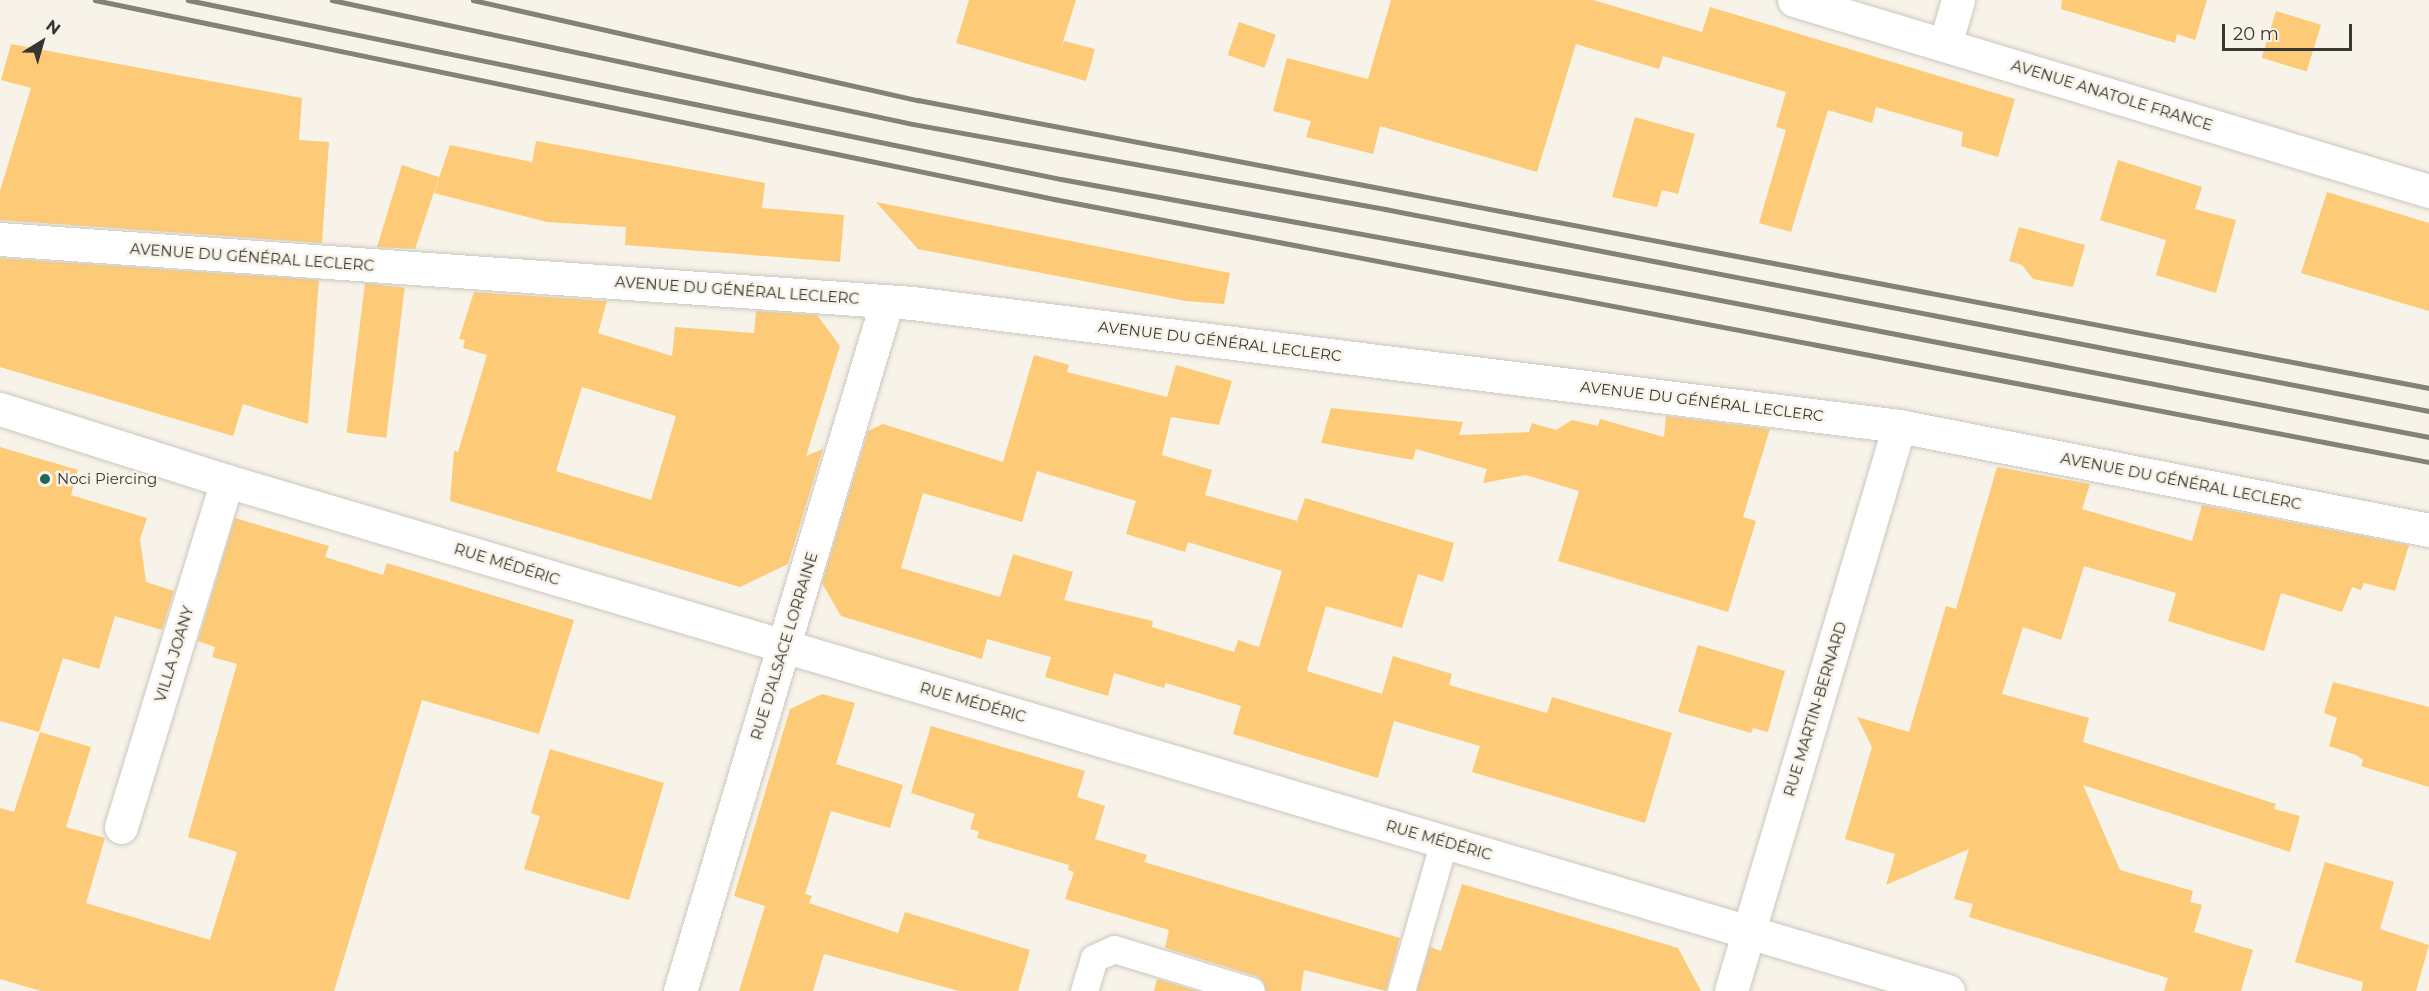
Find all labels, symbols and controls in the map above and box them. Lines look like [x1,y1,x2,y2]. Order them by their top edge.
north arrow [12,12,72,72]
scale bar [2225,12,2356,50]
text: N [42,16,64,39]
text: 20 m [2233,23,2279,45]
street label: AVENUE ANATOLE FRANCE [2009,56,2215,134]
street label: AVENUE DU GÉNÉRAL LECLERC [129,239,375,275]
street label: AVENUE DU GÉNÉRAL LECLERC [614,272,860,308]
street label: AVENUE DU GÉNÉRAL LECLERC [1097,317,1343,365]
street label: AVENUE DU GÉNÉRAL LECLERC [1579,377,1825,425]
street label: AVENUE DU GÉNÉRAL LECLERC [2059,449,2303,513]
place label: Noci Piercing [57,470,157,488]
marker: Noci Piercing [38,472,52,486]
street label: RUE MÉDÉRIC [452,539,562,589]
street label: RUE D'ALSACE LORRAINE [747,550,821,742]
street label: VILLA JOANY [151,604,197,704]
street label: RUE MARTIN-BERNARD [1780,619,1850,799]
street label: RUE MÉDÉRIC [918,678,1028,726]
street label: RUE MÉDÉRIC [1384,816,1494,864]

